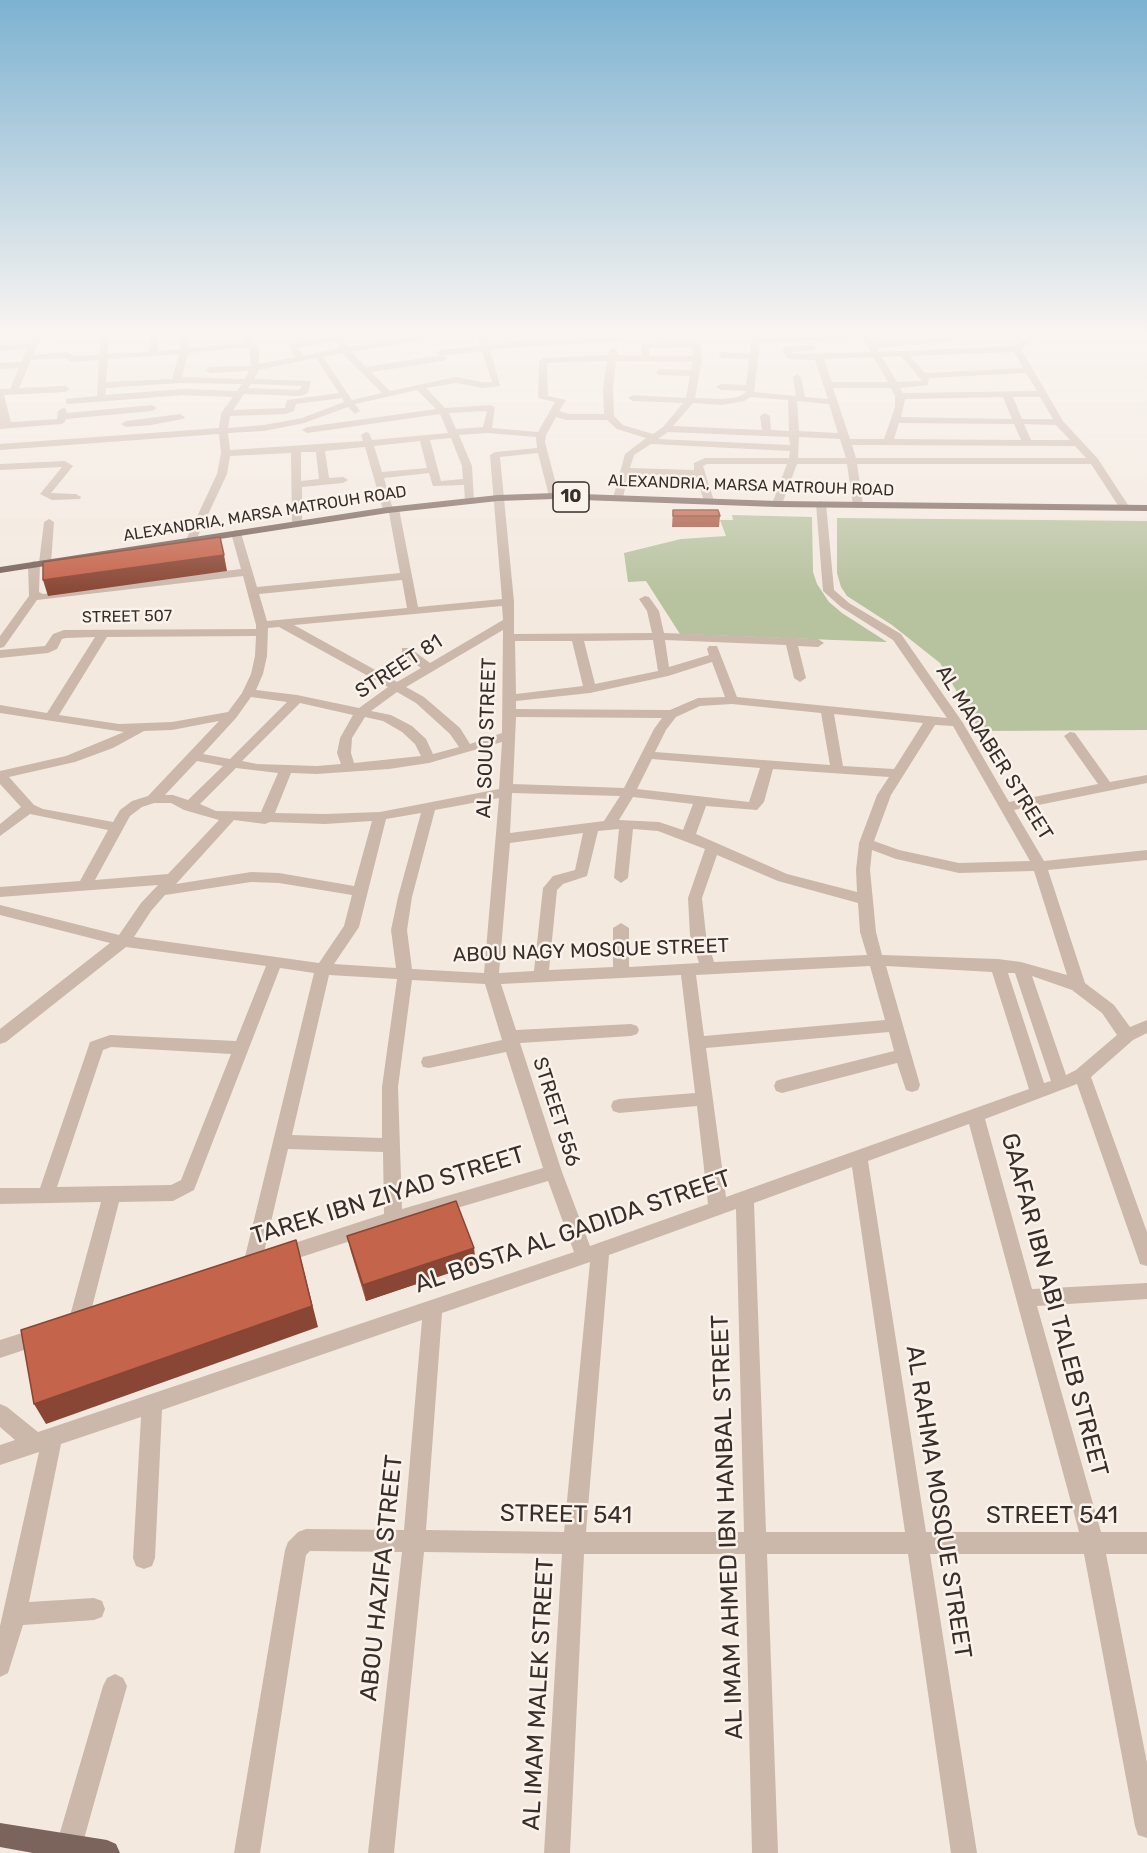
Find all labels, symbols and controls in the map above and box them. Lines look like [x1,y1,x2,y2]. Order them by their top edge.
street label: ALEXANDRIA, MARSA MATROUH ROAD [608,471,894,501]
street label: ALEXANDRIA, MARSA MATROUH ROAD [122,482,408,546]
road number: 10 [553,482,589,512]
street label: STREET 507 [82,607,172,627]
street label: STREET 81 [351,630,447,704]
street label: AL SOUQ STREET [472,657,502,819]
street label: AL MAQABER STREET [930,661,1058,845]
street label: ABOU NAGY MOSQUE STREET [452,934,730,968]
street label: STREET 556 [527,1054,585,1170]
street label: GAAFAR IBN ABI TALEB STREET [994,1130,1114,1480]
street label: TAREK IBN ZIYAD STREET [248,1141,528,1251]
street label: AL BOSTA AL GADIDA STREET [411,1164,735,1300]
street label: AL IMAM AHMED IBN HANBAL STREET [706,1314,750,1740]
street label: AL RAHMA MOSQUE STREET [899,1343,977,1661]
street label: ABOU HAZIFA STREET [355,1453,409,1703]
street label: STREET 541 [500,1499,632,1531]
street label: STREET 541 [986,1502,1118,1530]
street label: AL IMAM MALEK STREET [517,1557,561,1831]

